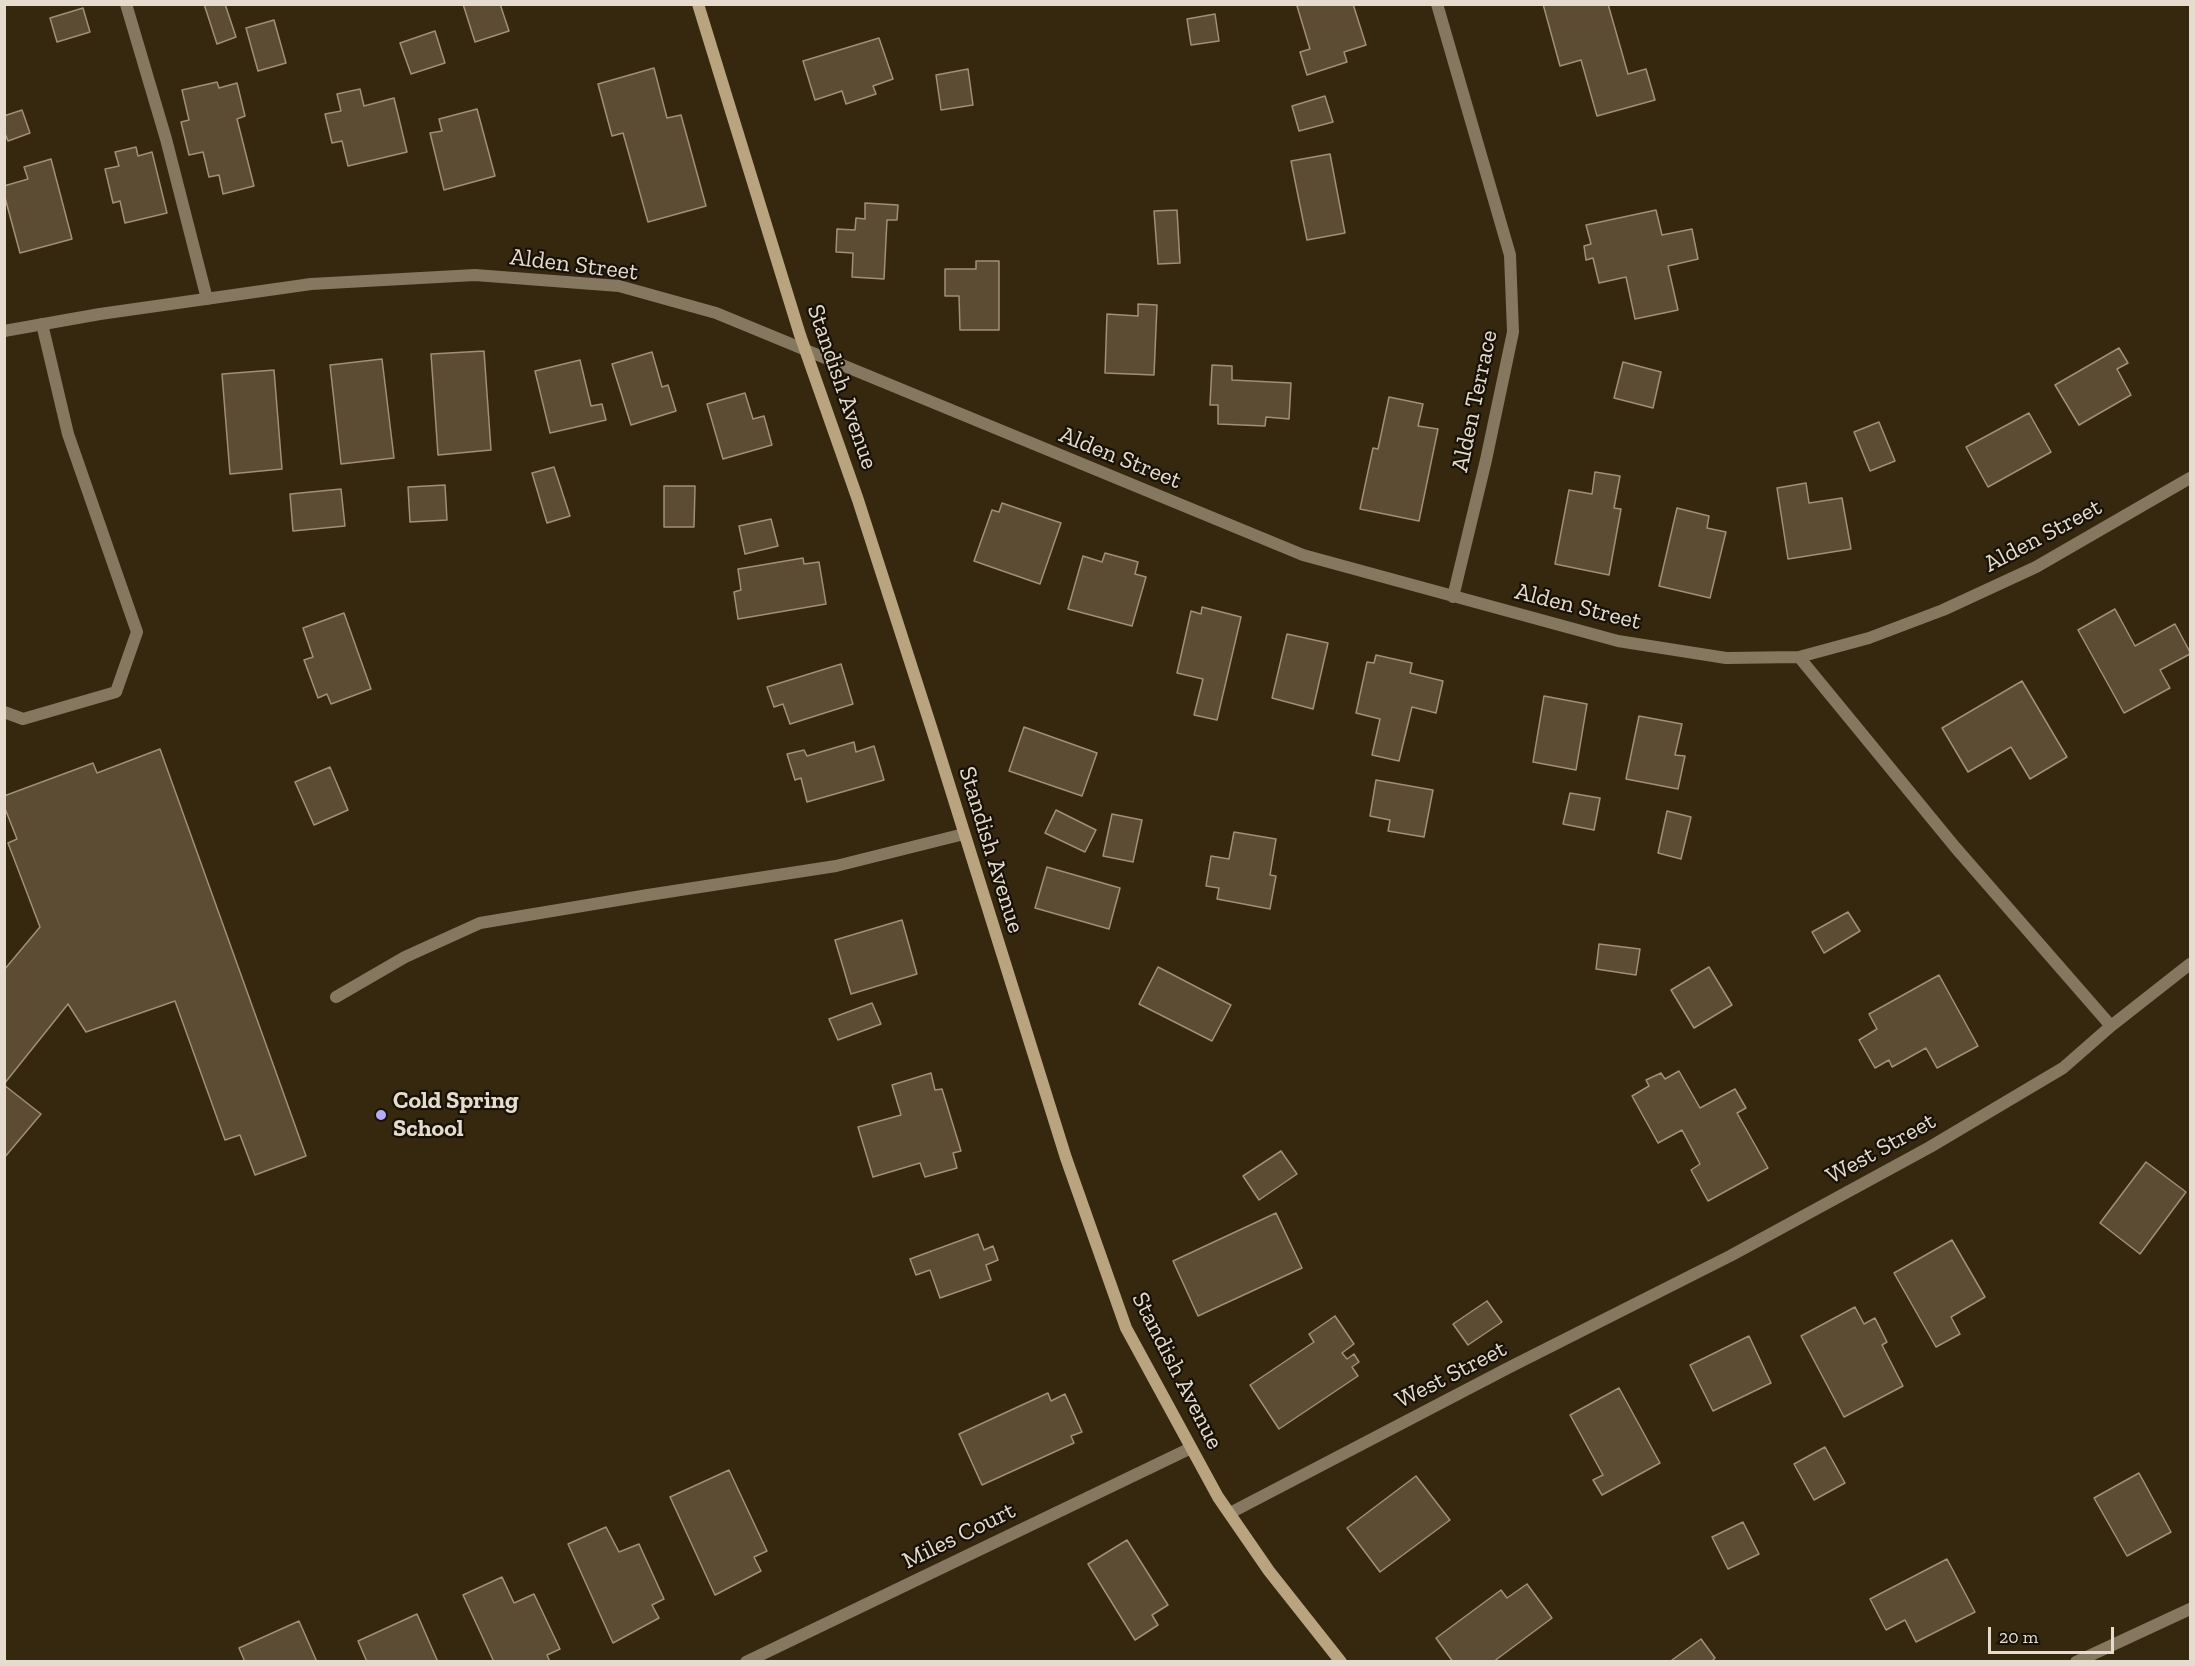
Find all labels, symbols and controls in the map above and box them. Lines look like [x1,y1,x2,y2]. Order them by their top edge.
street label: Alden Street [508,243,640,287]
street label: Standish Avenue [800,301,884,473]
street label: Alden Terrace [1446,327,1504,475]
street label: Alden Street [1055,421,1185,495]
street label: Alden Street [1979,493,2107,579]
street label: Alden Street [1512,577,1644,637]
street label: Standish Avenue [952,763,1030,937]
place label: Cold Spring School [393,1087,519,1143]
street label: West Street [1821,1107,1941,1191]
marker: Cold Spring School [374,1108,388,1122]
street label: Standish Avenue [1125,1288,1229,1454]
street label: West Street [1391,1335,1511,1415]
street label: Miles Court [898,1496,1020,1576]
scale bar [1991,1615,2117,1653]
text: 20 m [1999,1626,2038,1648]

